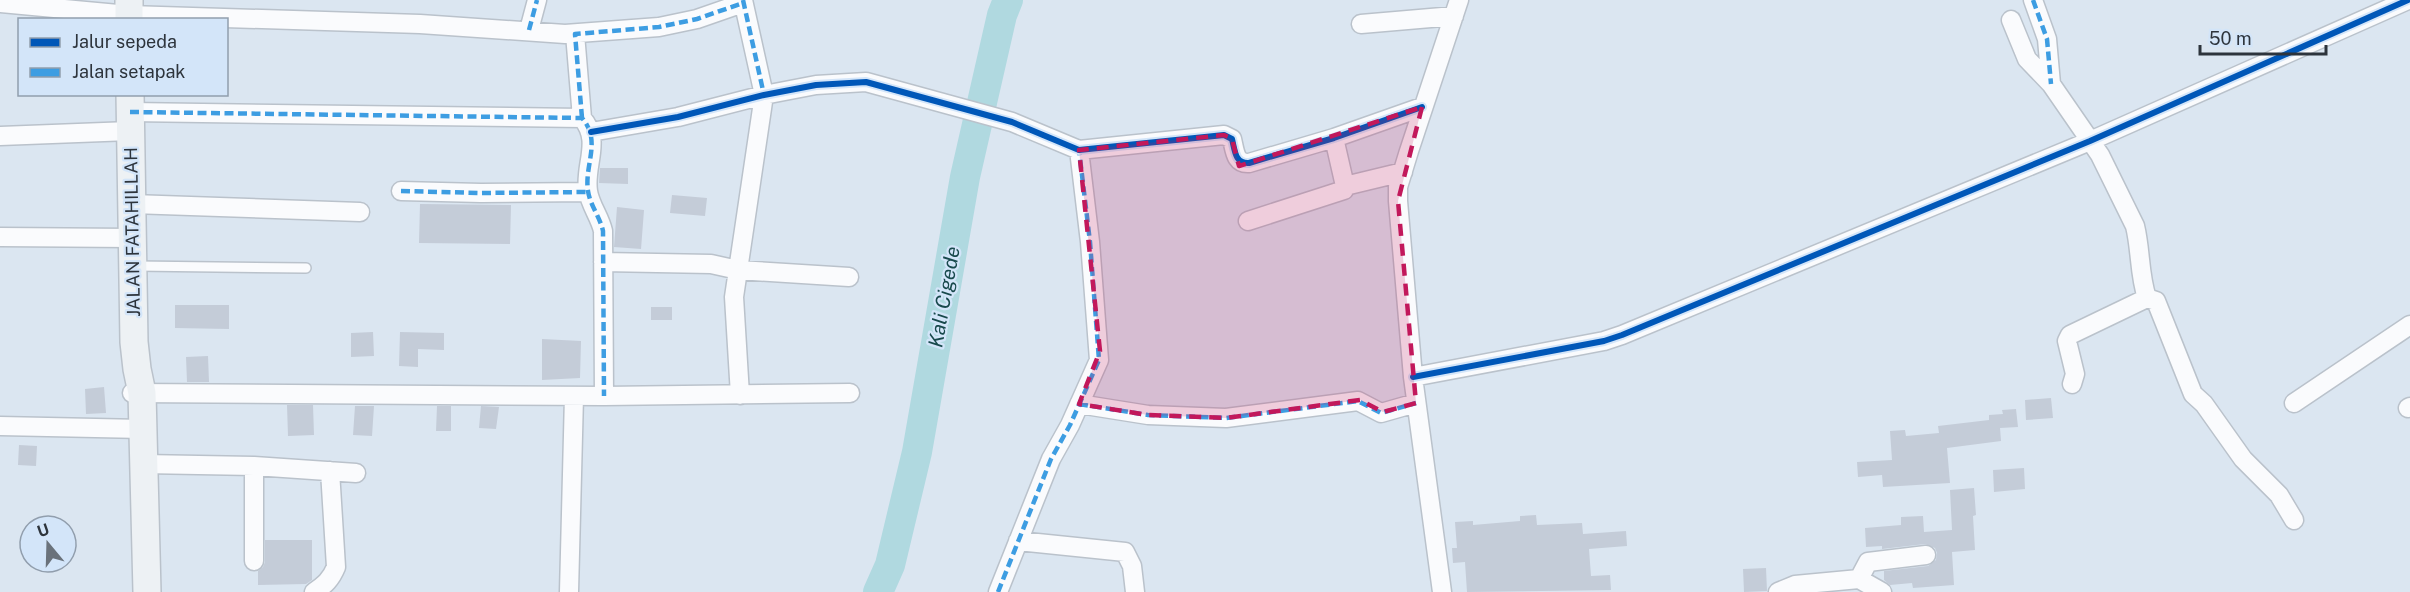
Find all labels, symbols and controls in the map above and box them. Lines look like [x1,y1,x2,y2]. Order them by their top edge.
legend [18,18,228,96]
scale bar [2200,18,2326,56]
text: 50 m [2209,28,2252,49]
text: Jalur sepeda [72,31,177,52]
text: Jalan setapak [72,61,185,82]
street label: JALAN FATAHILLAH [120,147,144,317]
water label: Kali Cigede [923,244,965,349]
north arrow [18,514,78,574]
text: U [35,519,52,541]

